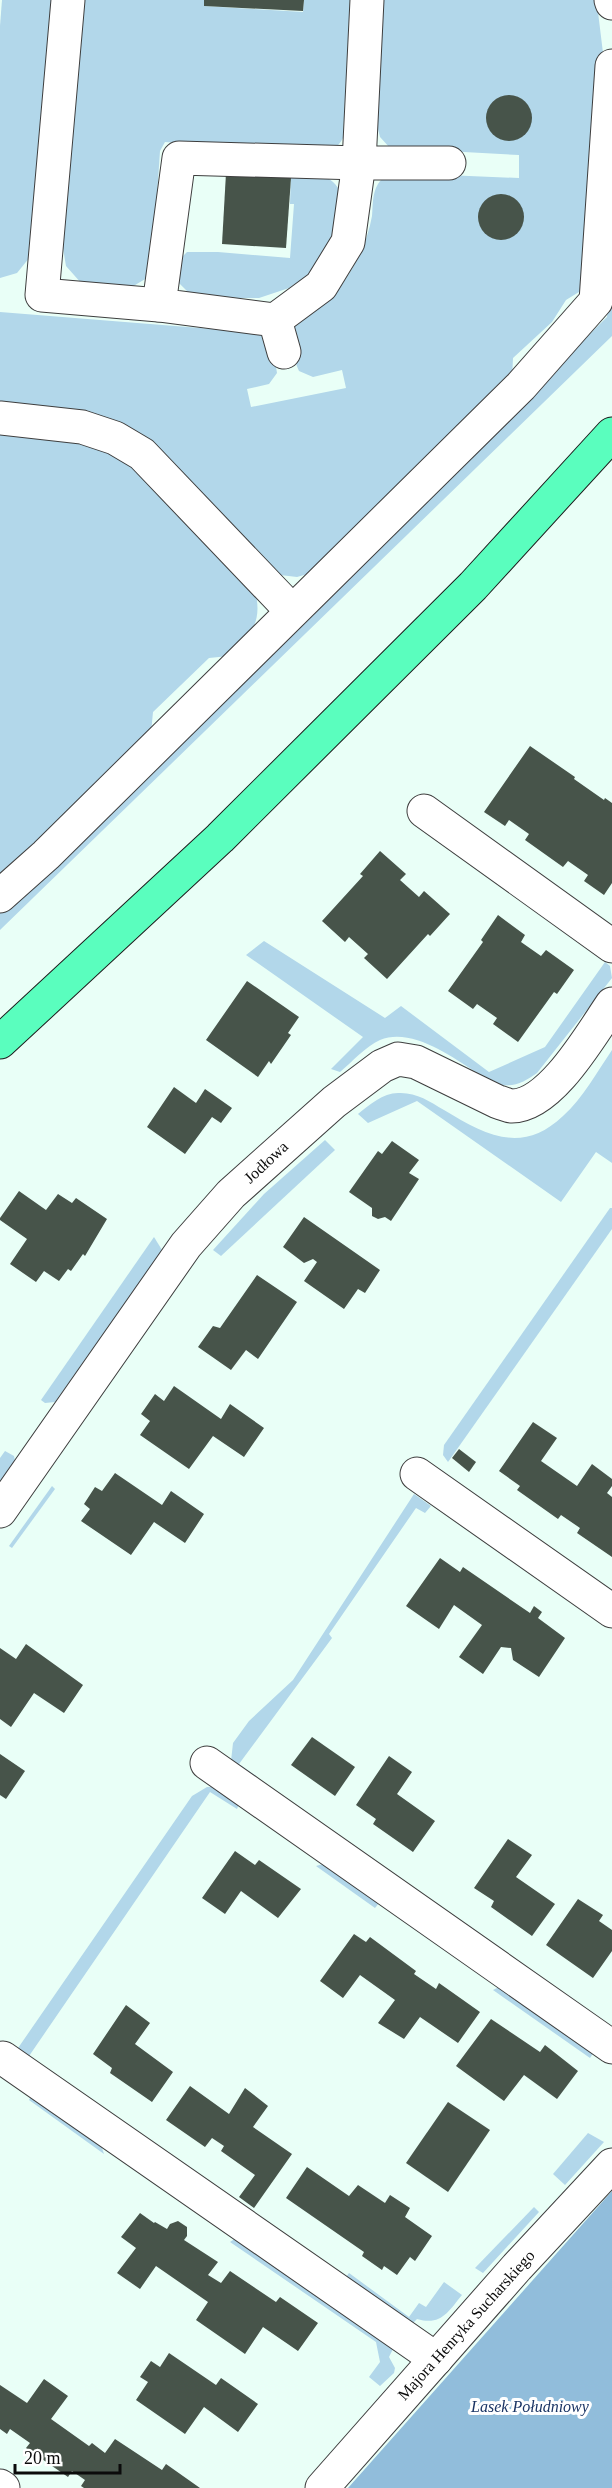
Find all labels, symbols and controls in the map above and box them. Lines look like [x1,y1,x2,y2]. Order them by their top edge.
street label: Jodłowa [241,1138,291,1186]
street label: Majora Henryka Sucharskiego [394,2247,538,2404]
park label: Lasek Południowy [470,2398,590,2416]
scale bar [15,2437,120,2475]
text: 20 m [24,2448,61,2468]

